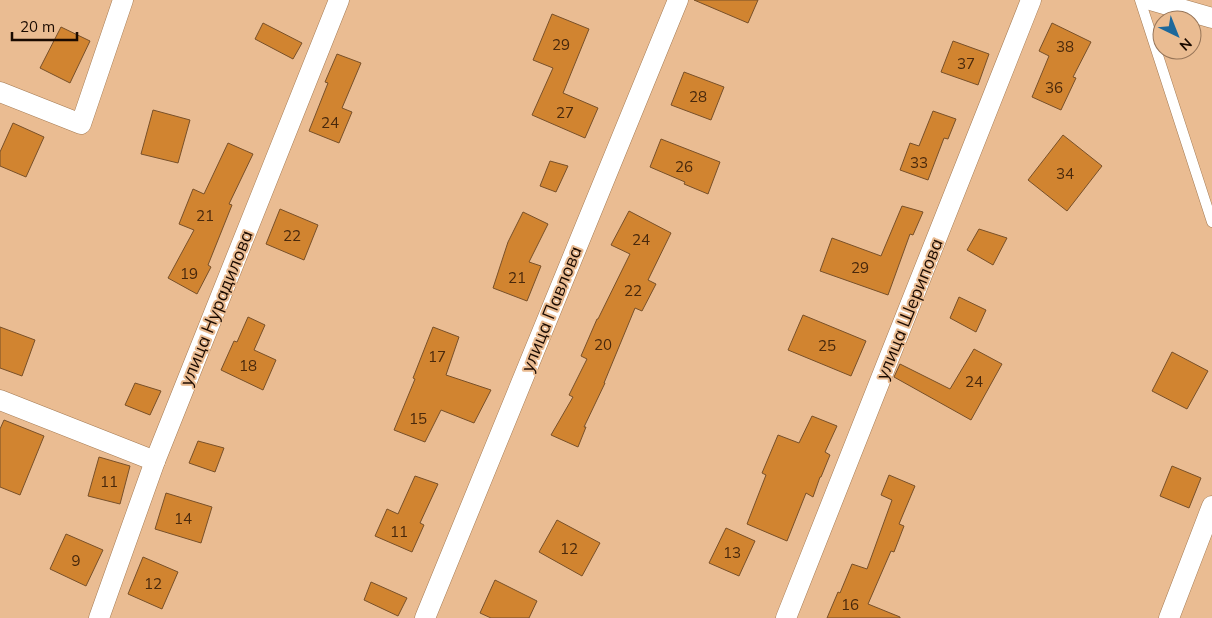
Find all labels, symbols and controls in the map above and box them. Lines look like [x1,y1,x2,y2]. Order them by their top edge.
scale bar [12,10,78,42]
north arrow [1152,10,1202,60]
text: 20 m [20,17,55,36]
text: N [1176,34,1196,55]
house number: 29 [552,35,570,54]
house number: 38 [1056,37,1074,56]
house number: 37 [957,54,975,73]
house number: 36 [1045,78,1063,97]
house number: 28 [689,87,707,106]
house number: 27 [556,103,574,122]
house number: 24 [321,113,339,132]
house number: 33 [910,153,928,172]
house number: 26 [675,157,693,176]
house number: 34 [1056,164,1074,183]
house number: 21 [196,206,214,225]
house number: 22 [283,226,301,245]
street label: улица Нурадилова [174,227,258,389]
house number: 24 [632,230,650,249]
street label: улица Шерипова [870,235,948,383]
street label: улица Павлова [515,243,587,375]
house number: 29 [851,258,869,277]
house number: 19 [180,264,198,283]
house number: 21 [508,268,526,287]
house number: 22 [624,281,642,300]
house number: 20 [594,335,612,354]
house number: 25 [818,336,836,355]
house number: 17 [428,347,446,366]
house number: 18 [239,356,257,375]
house number: 24 [965,372,983,391]
house number: 15 [409,409,427,428]
house number: 11 [100,472,118,491]
house number: 14 [174,509,192,528]
house number: 11 [390,522,408,541]
house number: 12 [560,539,578,558]
house number: 13 [723,543,741,562]
house number: 9 [71,551,81,570]
house number: 12 [144,574,162,593]
house number: 16 [841,595,859,614]

